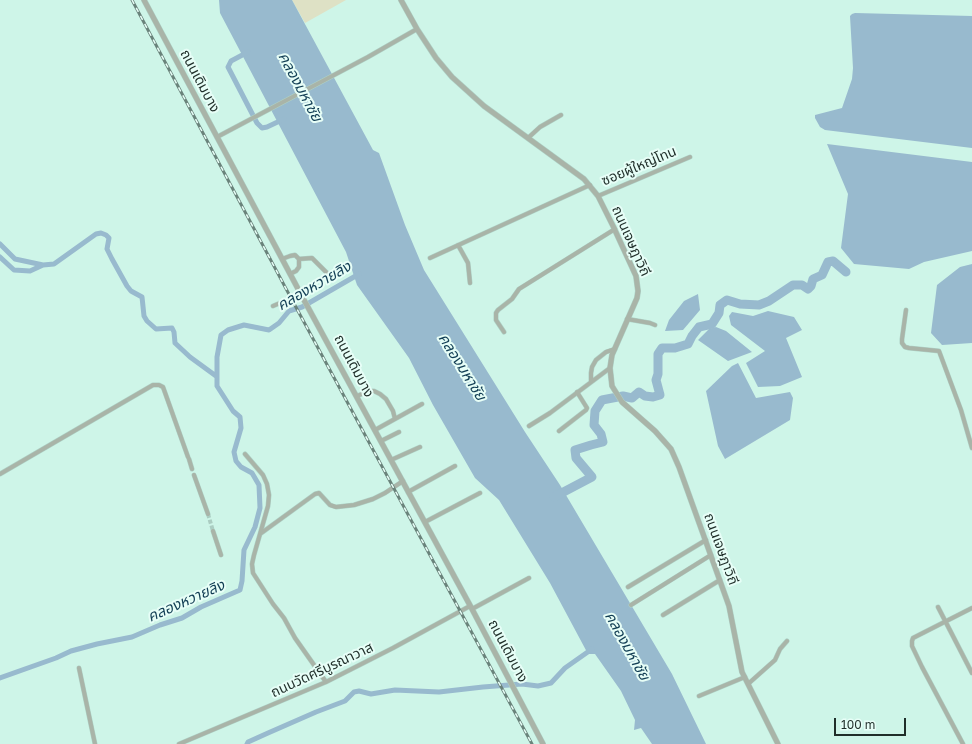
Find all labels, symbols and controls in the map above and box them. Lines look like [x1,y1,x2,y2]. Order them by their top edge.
street label: ถนนเดิมบาง [177,47,223,115]
water label: คลองมหาชัย [274,49,326,125]
street label: ซอยผู้ใหญ่โทน [599,143,679,189]
street label: ถนนเจษฎาวิถี [608,203,654,279]
water label: คลองหวายลิง [274,258,354,314]
water label: คลองมหาชัย [434,330,490,404]
street label: ถนนเดิมบาง [331,332,377,400]
street label: ถนนเจษฎาวิถี [700,511,742,587]
water label: คลองหวายลิง [145,576,227,626]
water label: คลองมหาชัย [601,609,653,683]
street label: ถนนเดิมบาง [485,617,531,685]
street label: ถนนวัดศรีบูรณาวาส [268,639,376,701]
scale bar [836,710,908,736]
text: 100 m [841,717,875,732]

